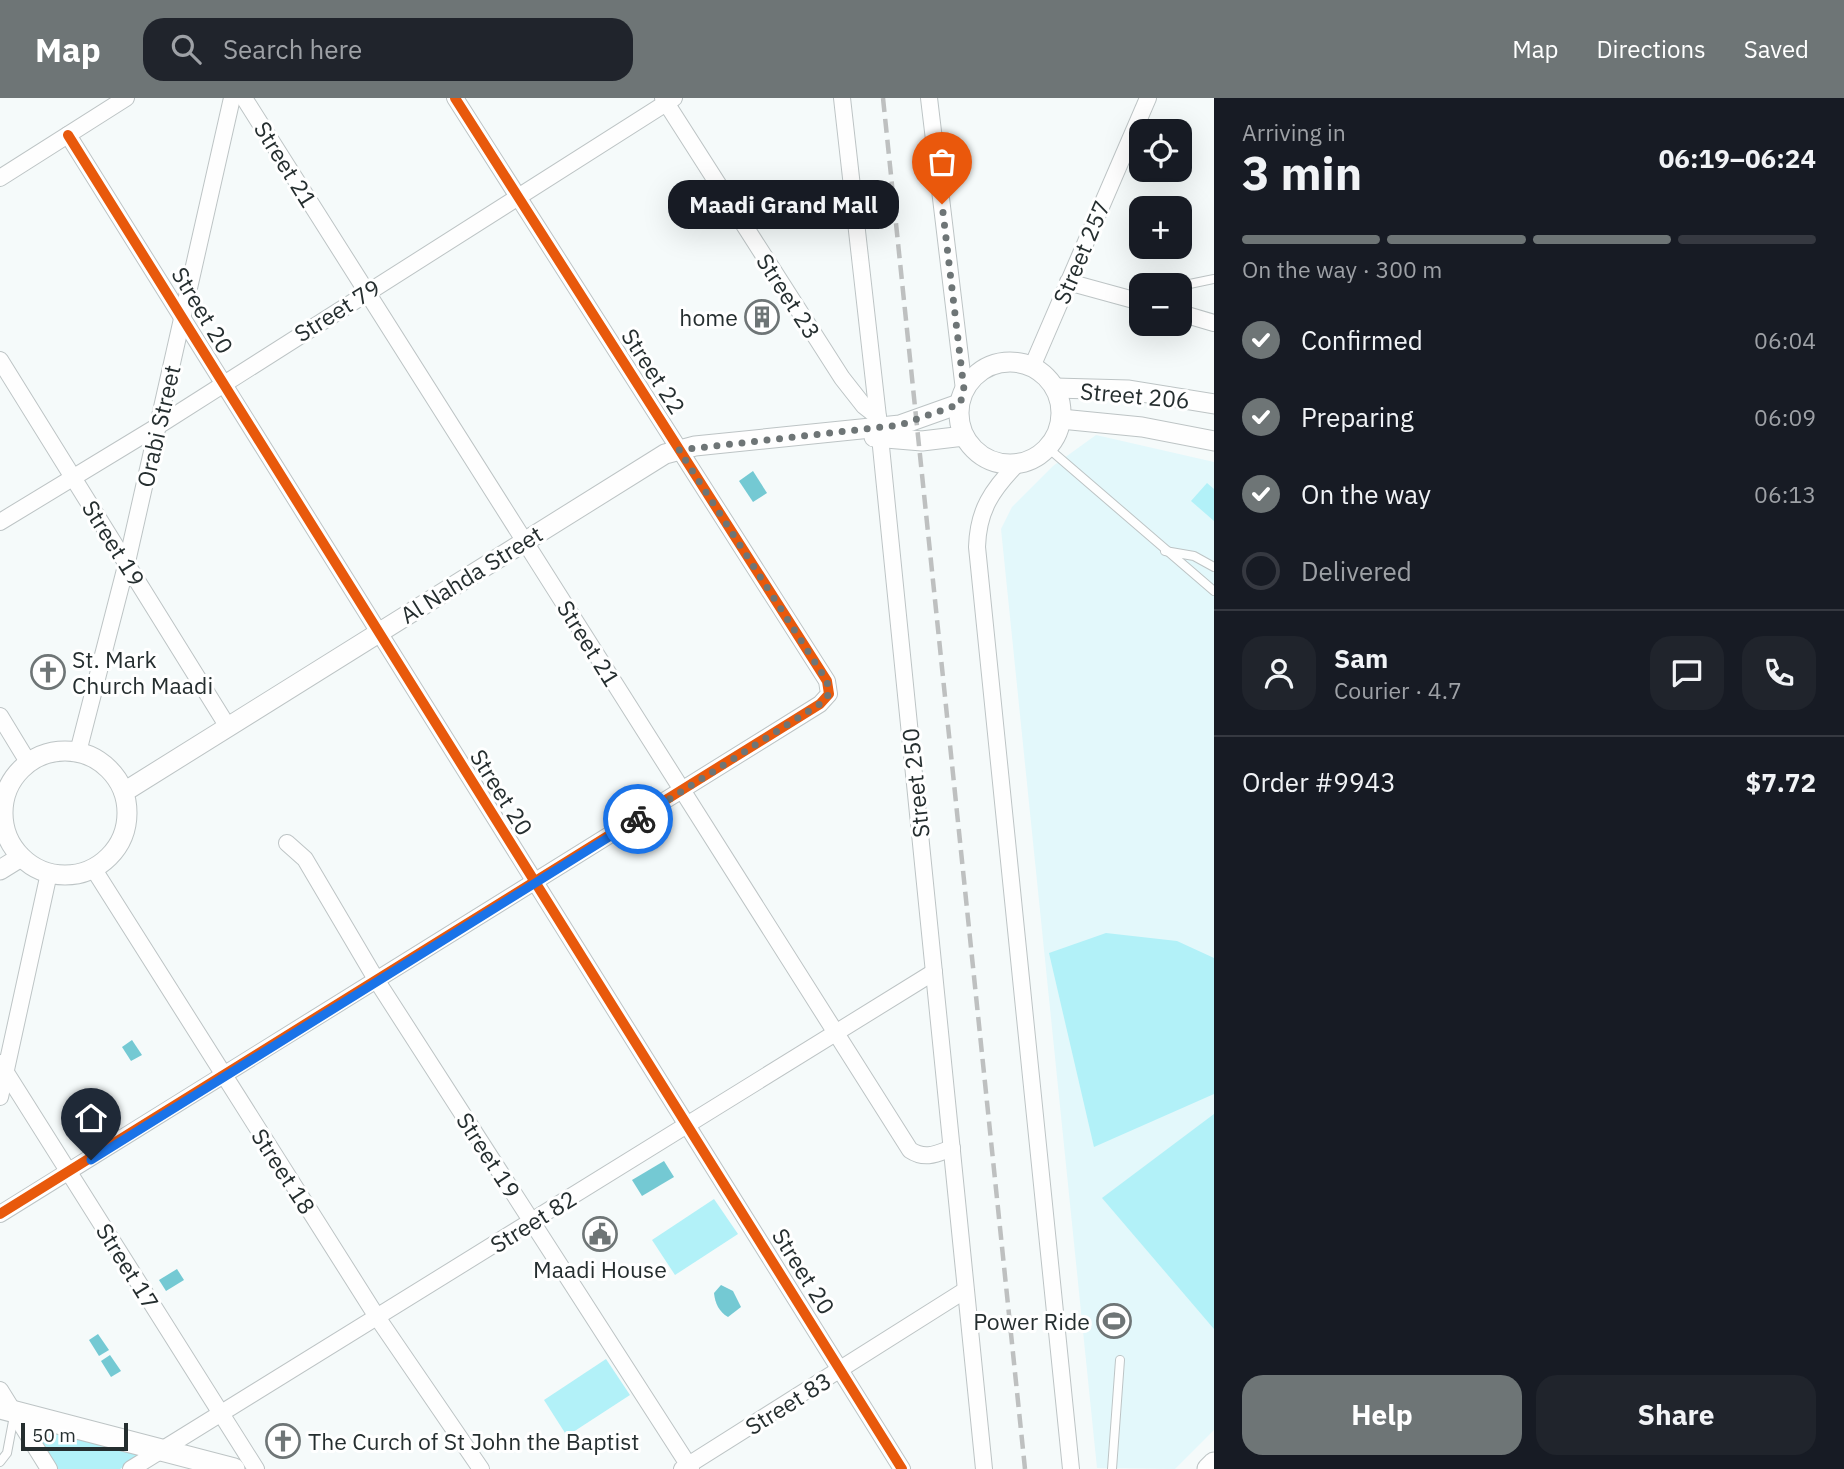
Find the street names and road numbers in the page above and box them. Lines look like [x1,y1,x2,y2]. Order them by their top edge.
street label: Street 21 [248,115,324,213]
street label: Street 257 [1046,196,1116,308]
street label: Street 23 [750,248,828,344]
street label: Street 20 [165,261,241,359]
street label: Street 79 [288,272,386,348]
street label: Street 22 [615,323,693,419]
street label: Orabi Street [129,362,187,490]
street label: Street 206 [1079,375,1191,415]
street label: Street 19 [76,494,152,592]
street label: Al Nahda Street [394,518,548,630]
street label: Street 21 [551,594,627,692]
street label: Street 250 [894,727,936,839]
street label: Street 20 [464,743,540,841]
street label: Street 19 [450,1107,528,1203]
street label: Street 18 [245,1123,323,1219]
street label: Street 82 [484,1183,582,1259]
street label: Street 17 [90,1217,166,1315]
street label: Street 20 [766,1222,842,1320]
street label: Street 83 [739,1365,837,1441]

